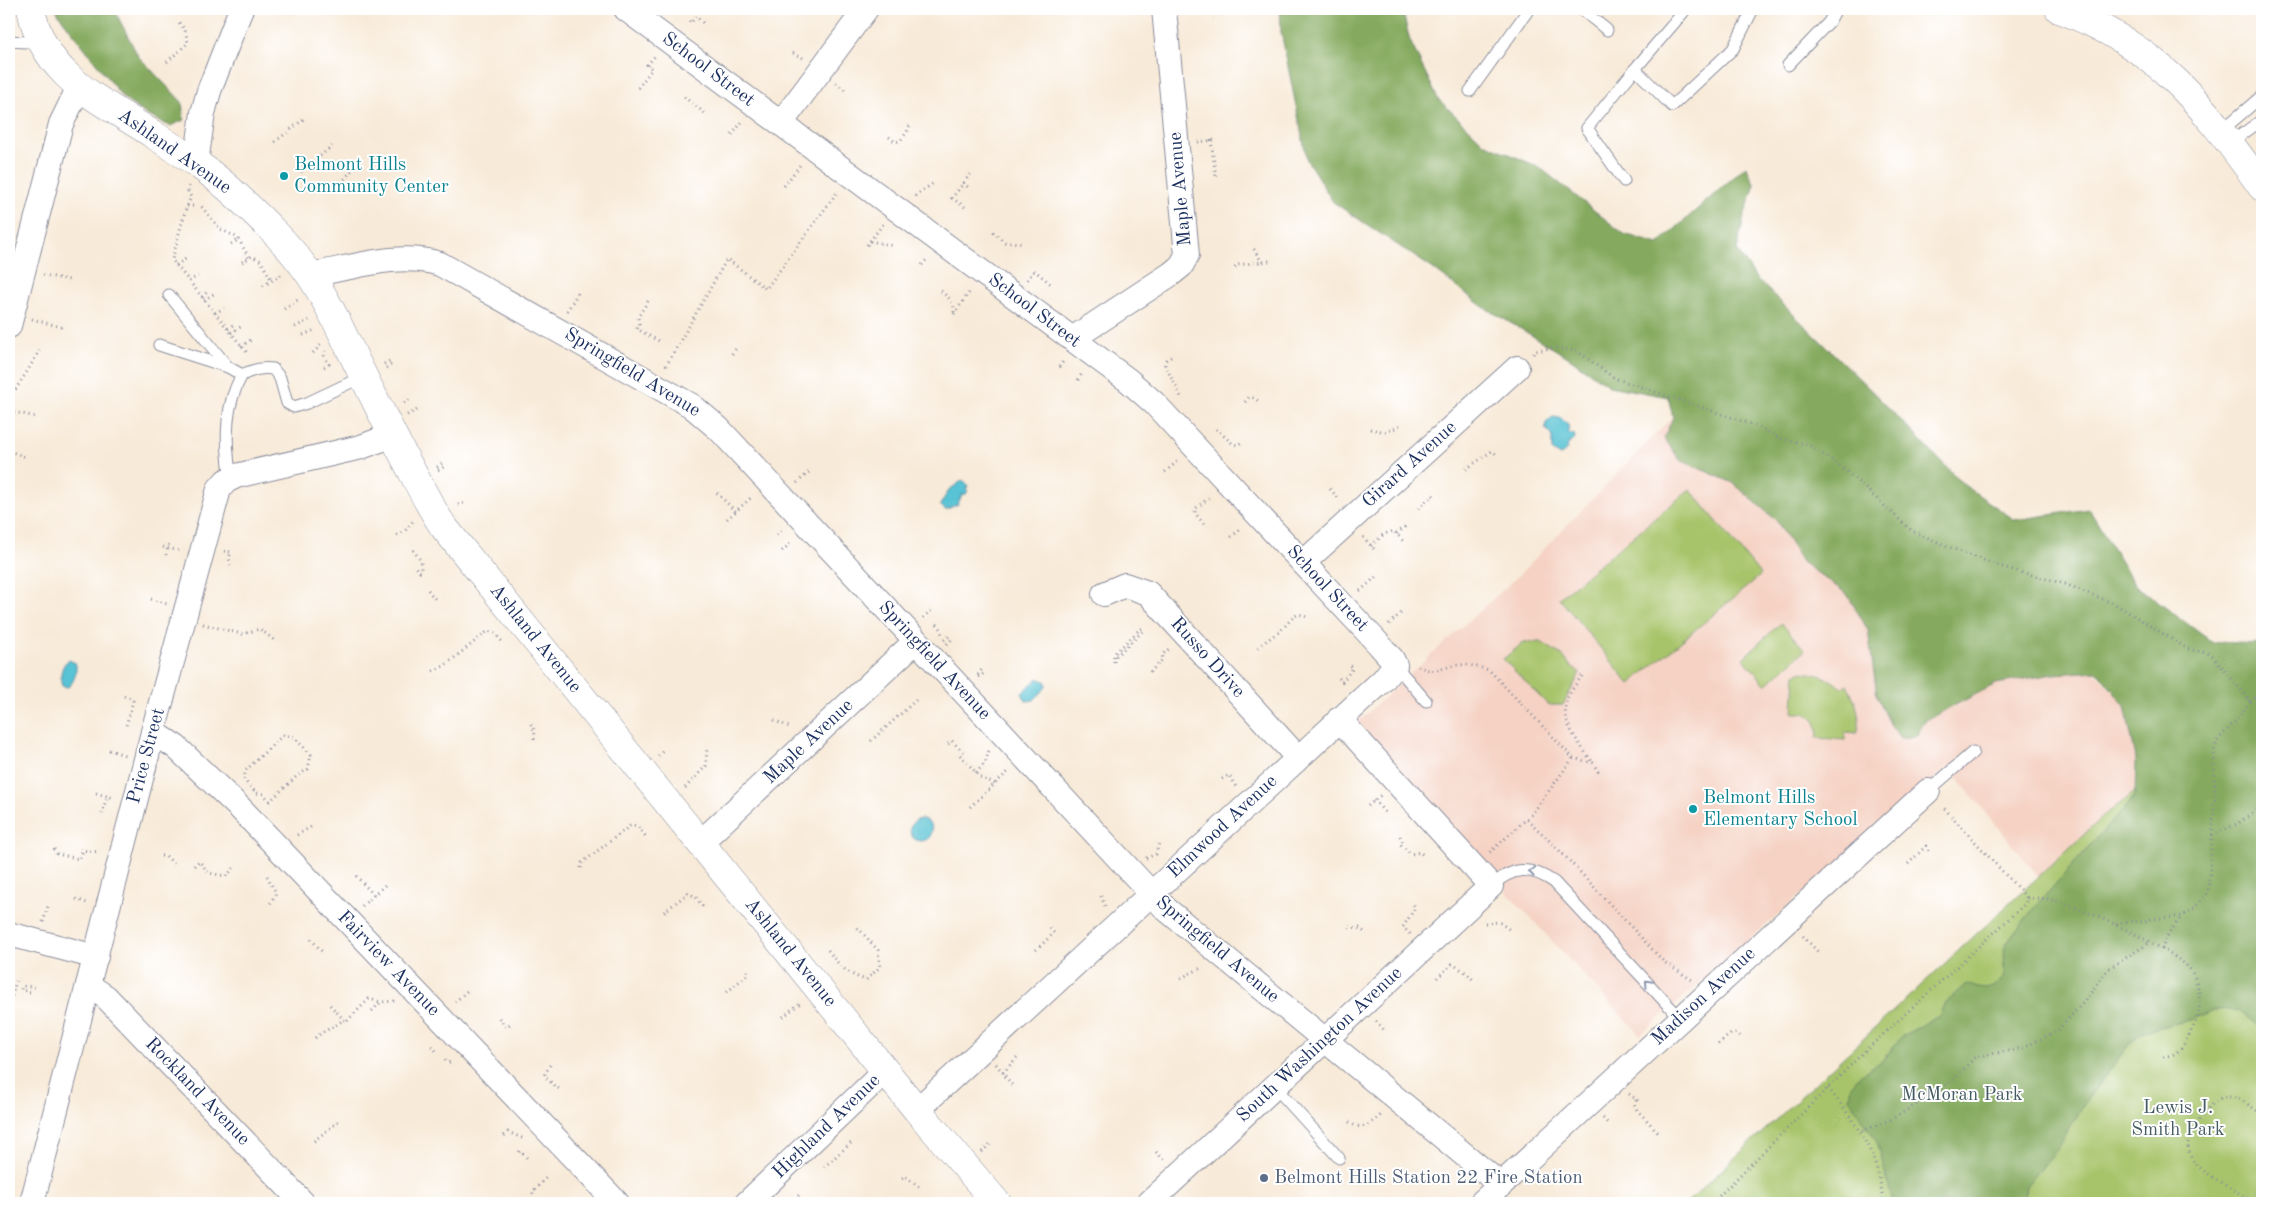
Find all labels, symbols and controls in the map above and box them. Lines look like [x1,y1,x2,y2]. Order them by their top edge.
street label: School Street [658,29,758,111]
street label: Ashland Avenue [114,106,234,198]
street label: Maple Avenue [1167,131,1195,247]
place label: Belmont Hills Community Center [294,156,449,197]
marker: Belmont Hills Community Center [278,170,290,182]
street label: School Street [984,270,1084,352]
street label: Springfield Avenue [561,325,703,421]
street label: Girard Avenue [1359,418,1461,512]
street label: School Street [1283,542,1371,636]
street label: Ashland Avenue [486,581,584,697]
street label: Springfield Avenue [874,598,994,724]
street label: Russo Drive [1166,614,1248,702]
street label: Maple Avenue [761,696,857,788]
street label: Price Street [125,706,169,806]
street label: Elmwood Avenue [1165,772,1281,882]
place label: Belmont Hills Elementary School [1703,789,1858,830]
marker: Belmont Hills Elementary School [1687,803,1699,815]
one-way arrow [1527,868,1536,878]
street label: Springfield Avenue [1152,893,1282,1007]
street label: Ashland Avenue [741,895,839,1011]
street label: Fairview Avenue [333,908,443,1020]
street label: Madison Avenue [1649,944,1759,1050]
street label: South Washington Avenue [1234,964,1406,1126]
one-way arrow [1645,979,1654,988]
street label: Rockland Avenue [141,1034,253,1150]
street label: Highland Avenue [770,1071,884,1183]
park label: McMoran Park [1901,1086,2023,1105]
park label: Lewis J. Smith Park [2131,1099,2225,1140]
place label: Belmont Hills Station 22 Fire Station [1274,1169,1583,1188]
marker: Belmont Hills Station 22 Fire Station [1258,1172,1270,1184]

